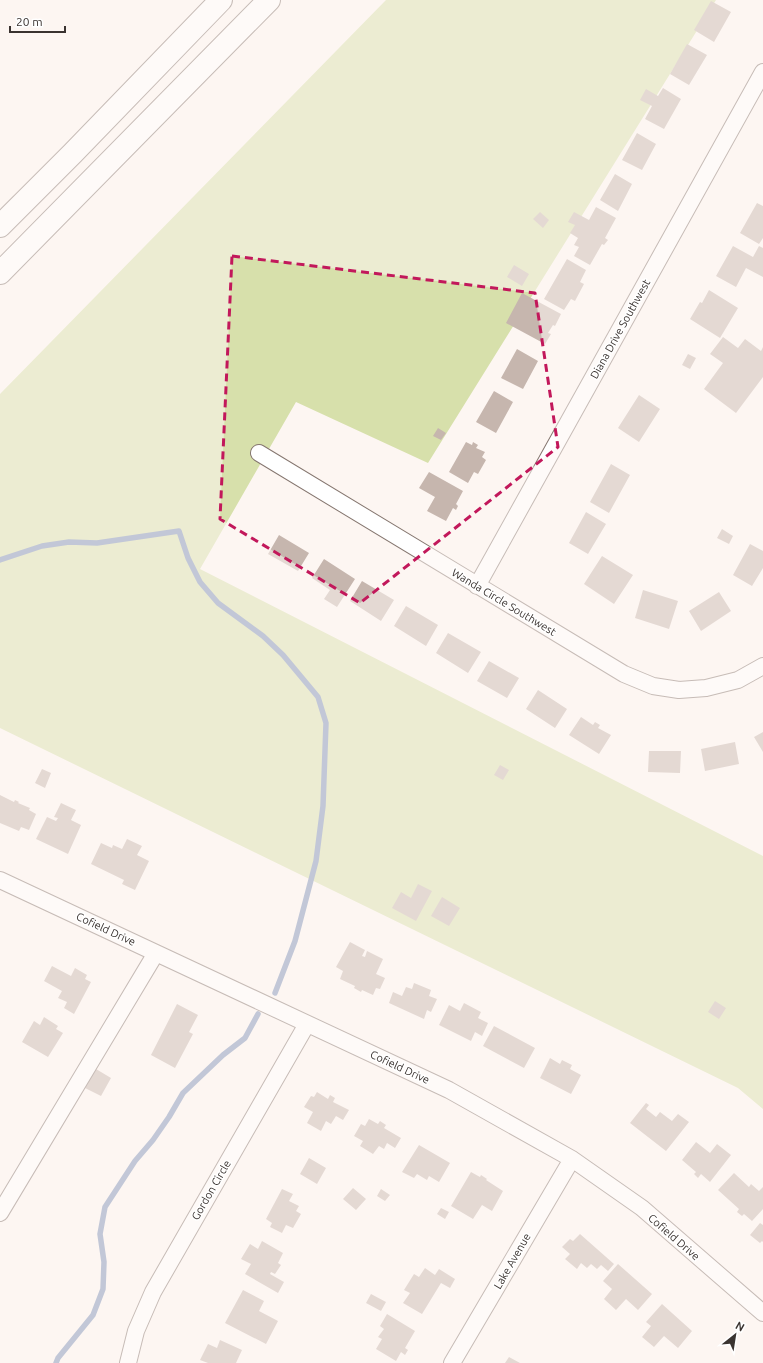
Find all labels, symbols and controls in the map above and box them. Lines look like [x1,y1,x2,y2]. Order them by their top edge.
scale bar [10,8,65,34]
text: 20 m [16,15,43,28]
street label: Diana Drive Southwest [588,277,653,381]
street label: Wanda Circle Southwest [450,566,559,638]
street label: Cofield Drive [74,910,138,948]
street label: Cofield Drive [368,1048,432,1086]
street label: Gordon Circle [189,1158,233,1222]
street label: Cofield Drive [646,1211,702,1263]
street label: Lake Avenue [491,1231,533,1291]
north arrow [715,1315,755,1355]
text: N [733,1319,747,1334]

